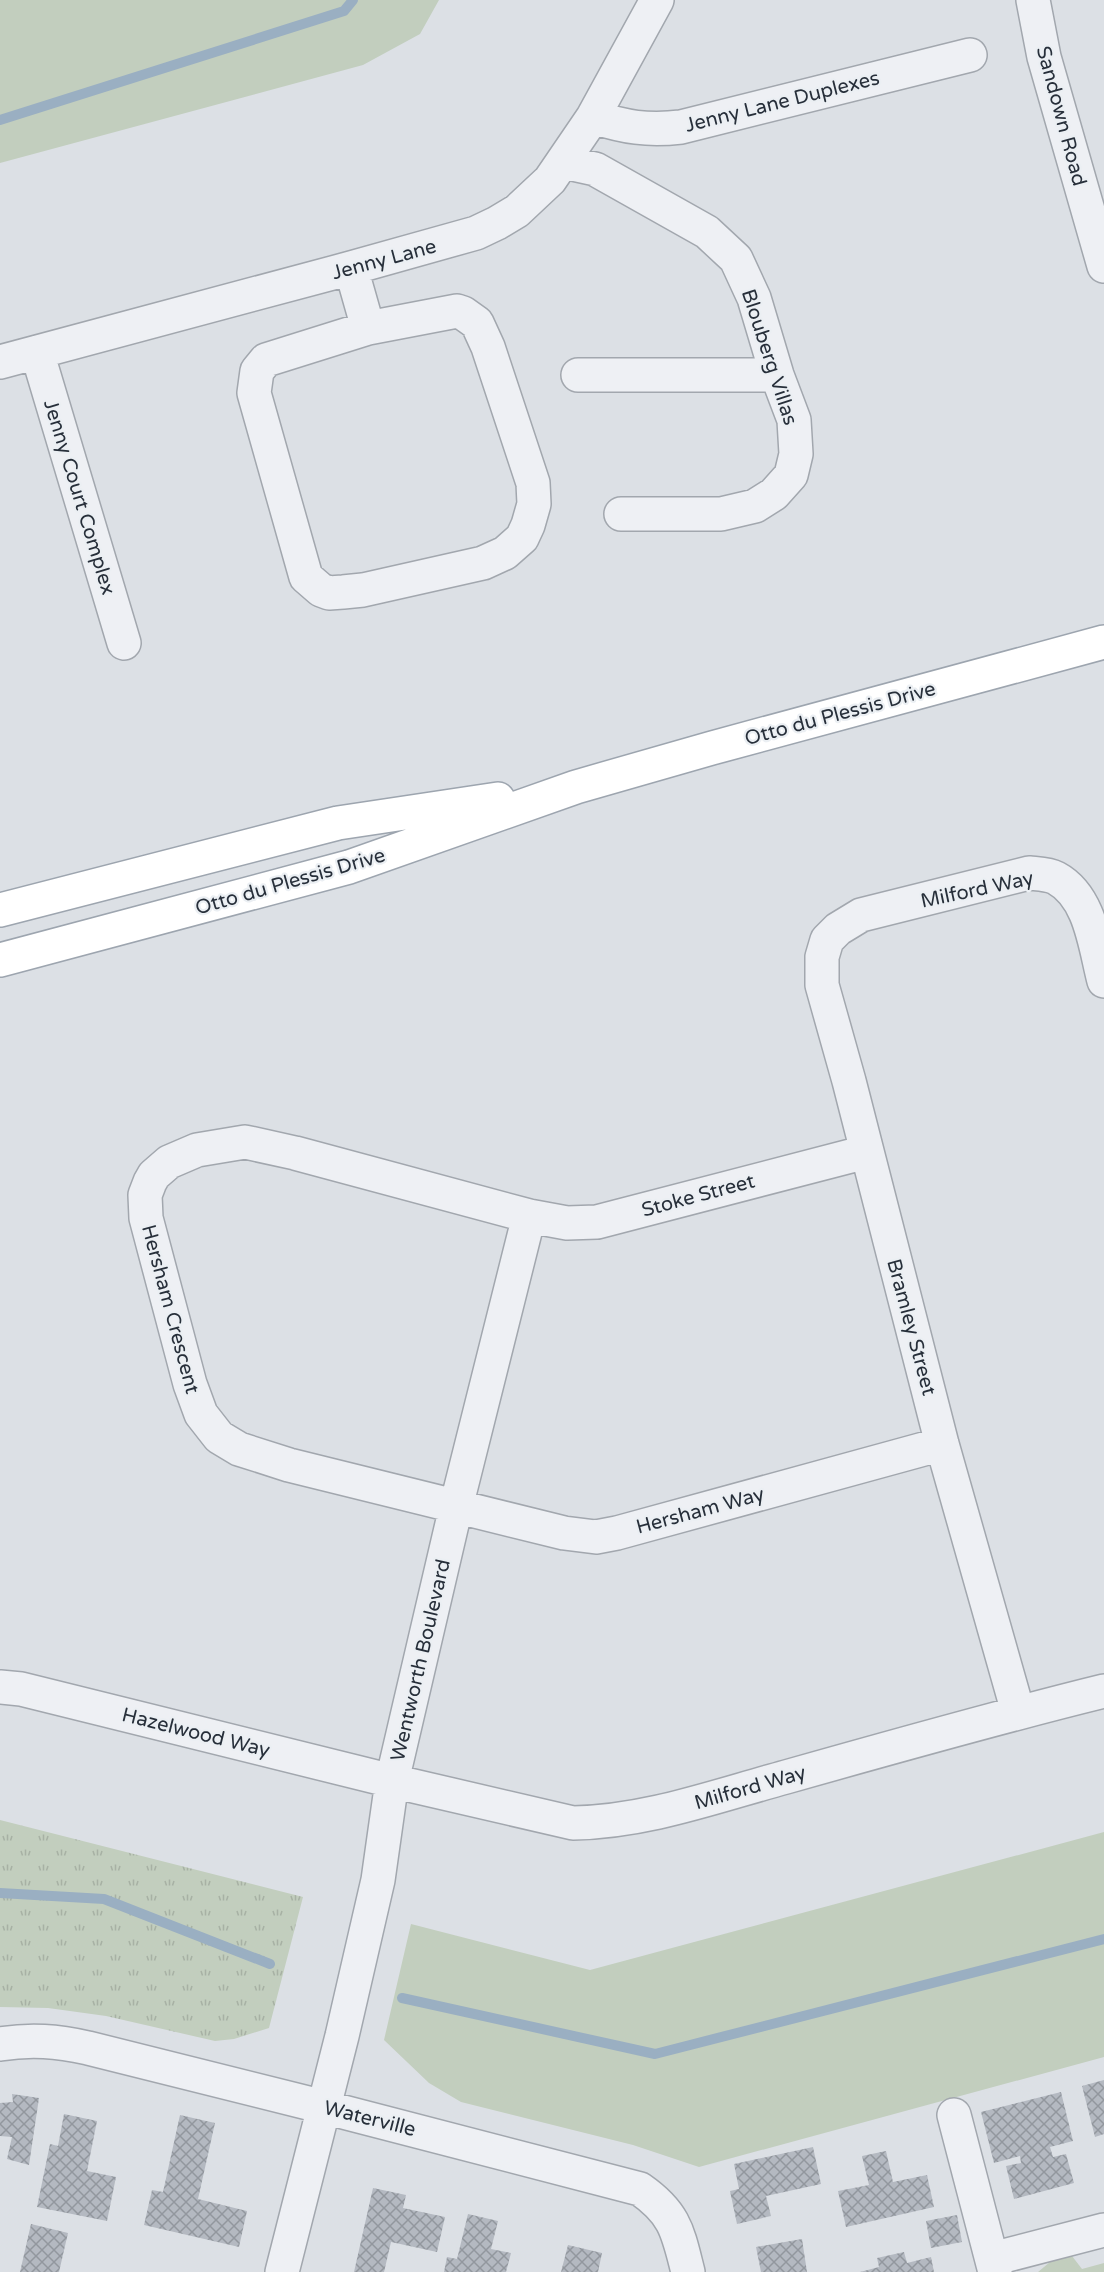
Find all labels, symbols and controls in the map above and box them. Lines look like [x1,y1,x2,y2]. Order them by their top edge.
street label: Sandown Road [1031,44,1091,189]
street label: Jenny Lane Duplexes [683,66,882,138]
street label: Jenny Lane [329,235,439,285]
street label: Blouberg Villas [736,286,802,428]
street label: Jenny Court Complex [38,397,120,598]
street label: Otto du Plessis Drive [742,677,938,751]
street label: Otto du Plessis Drive [192,843,388,921]
street label: Milford Way [919,866,1036,914]
street label: Stoke Street [639,1169,758,1223]
street label: Hersham Crescent [136,1222,204,1397]
street label: Bramley Street [881,1256,941,1398]
street label: Hersham Way [634,1482,767,1540]
street label: Wentworth Boulevard [386,1557,456,1764]
street label: Hazelwood Way [119,1703,272,1763]
street label: Milford Way [692,1761,809,1815]
street label: Waterville [321,2096,418,2142]

